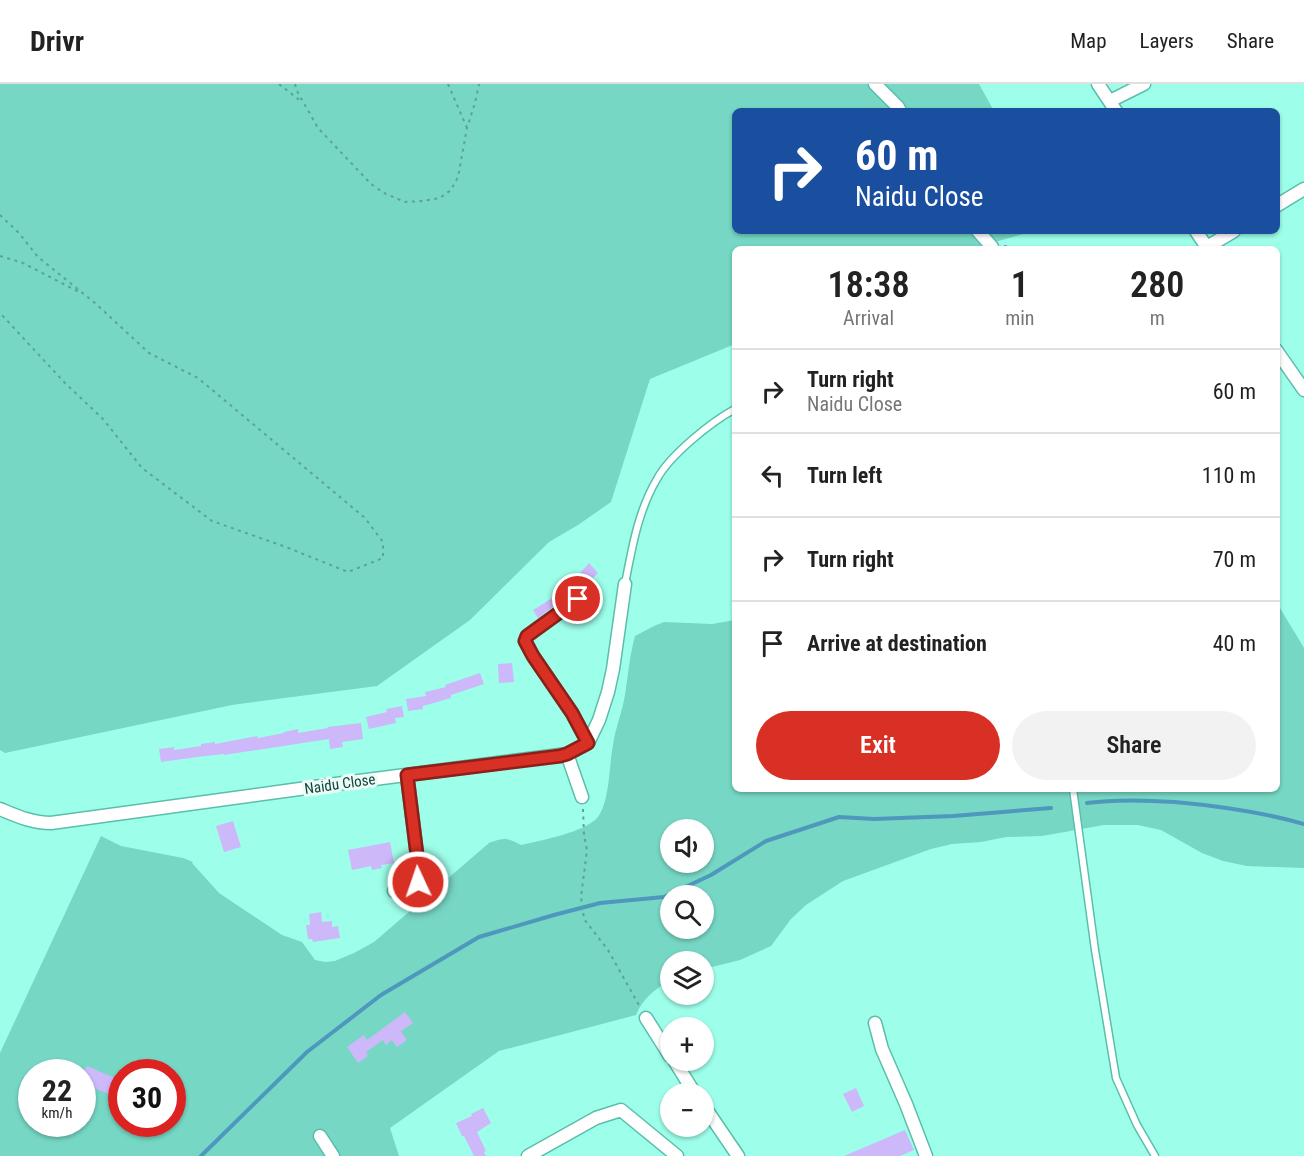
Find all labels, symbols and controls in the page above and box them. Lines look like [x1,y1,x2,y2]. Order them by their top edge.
text: Drivr [30,25,84,58]
text: Map [1070,29,1107,53]
text: Layers [1140,29,1194,53]
text: Share [1227,29,1274,53]
text: 60 m [855,131,938,180]
icon: right [756,132,834,210]
text: Naidu Close [855,181,984,213]
text: 18:38 [828,264,910,306]
text: 1 [1011,264,1029,306]
text: 280 [1130,264,1184,306]
text: Arrival [843,306,894,330]
text: min [1005,306,1034,330]
text: m [1150,306,1165,330]
text: Turn right [807,367,894,392]
icon: right [756,375,789,408]
text: 60 m [1213,379,1256,404]
text: Naidu Close [807,392,902,416]
icon: left [756,459,789,492]
text: Turn left [807,463,882,488]
text: 110 m [1202,463,1256,488]
icon: right [756,543,789,576]
text: Turn right [807,547,894,572]
text: 70 m [1213,547,1256,572]
pin [552,573,603,624]
icon: arrive [561,582,594,615]
icon: arrive [756,627,789,660]
text: Arrive at destination [807,631,987,656]
text: 40 m [1213,631,1256,656]
button: Exit [756,711,1000,780]
button: Share [1012,711,1256,780]
street label: Naidu Close [303,770,377,798]
map controls [660,819,714,1137]
button: sound [660,819,714,873]
position arrow [386,850,450,914]
button: search [660,885,714,939]
button: layers [660,951,714,1005]
button: + [660,1017,714,1071]
speed limit sign: 30 [108,1059,186,1137]
text: 22 [42,1073,72,1108]
button: − [660,1083,714,1137]
text: km/h [42,1104,72,1122]

